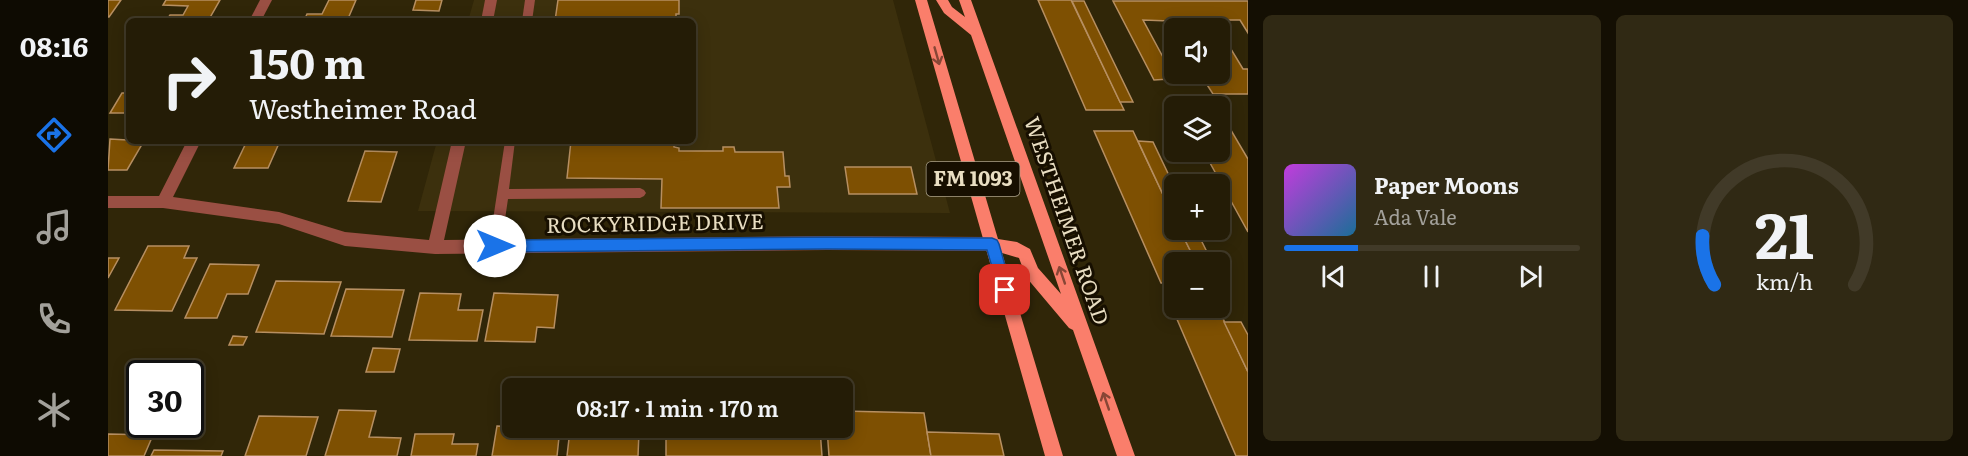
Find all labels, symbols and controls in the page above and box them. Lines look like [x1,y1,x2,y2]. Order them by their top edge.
map controls [1164,18,1230,318]
button: sound [1164,18,1230,84]
text: 08:16 [20,25,88,65]
text: 150 m [249,30,365,92]
icon: right [150,42,228,120]
one-way arrow [932,46,943,65]
text: Westheimer Road [249,87,477,127]
button: layers [1164,96,1230,162]
street label: WESTHEIMER ROAD [1018,112,1119,328]
icon: directions [33,114,75,156]
road number: FM 1093 [926,162,1020,196]
text: Paper Moons [1374,168,1519,201]
button: + [1164,174,1230,240]
text: 21 [1755,186,1814,278]
text: Ada Vale [1374,201,1457,231]
street label: ROCKYRIDGE DRIVE [546,204,764,239]
icon: music [33,206,75,248]
position arrow [463,214,527,278]
button: − [1164,252,1230,318]
icon: previous [1317,260,1350,293]
icon: pause [1415,260,1448,293]
icon: next [1514,260,1547,293]
pin [979,264,1030,315]
text: km/h [1756,265,1813,297]
one-way arrow [1055,266,1066,285]
icon: arrive [988,273,1021,306]
icon: phone [33,298,75,340]
speed limit sign: 30 [126,360,204,438]
icon: climate [33,389,75,431]
text: 08:17 · 1 min · 170 m [576,391,779,424]
one-way arrow [1100,392,1111,411]

